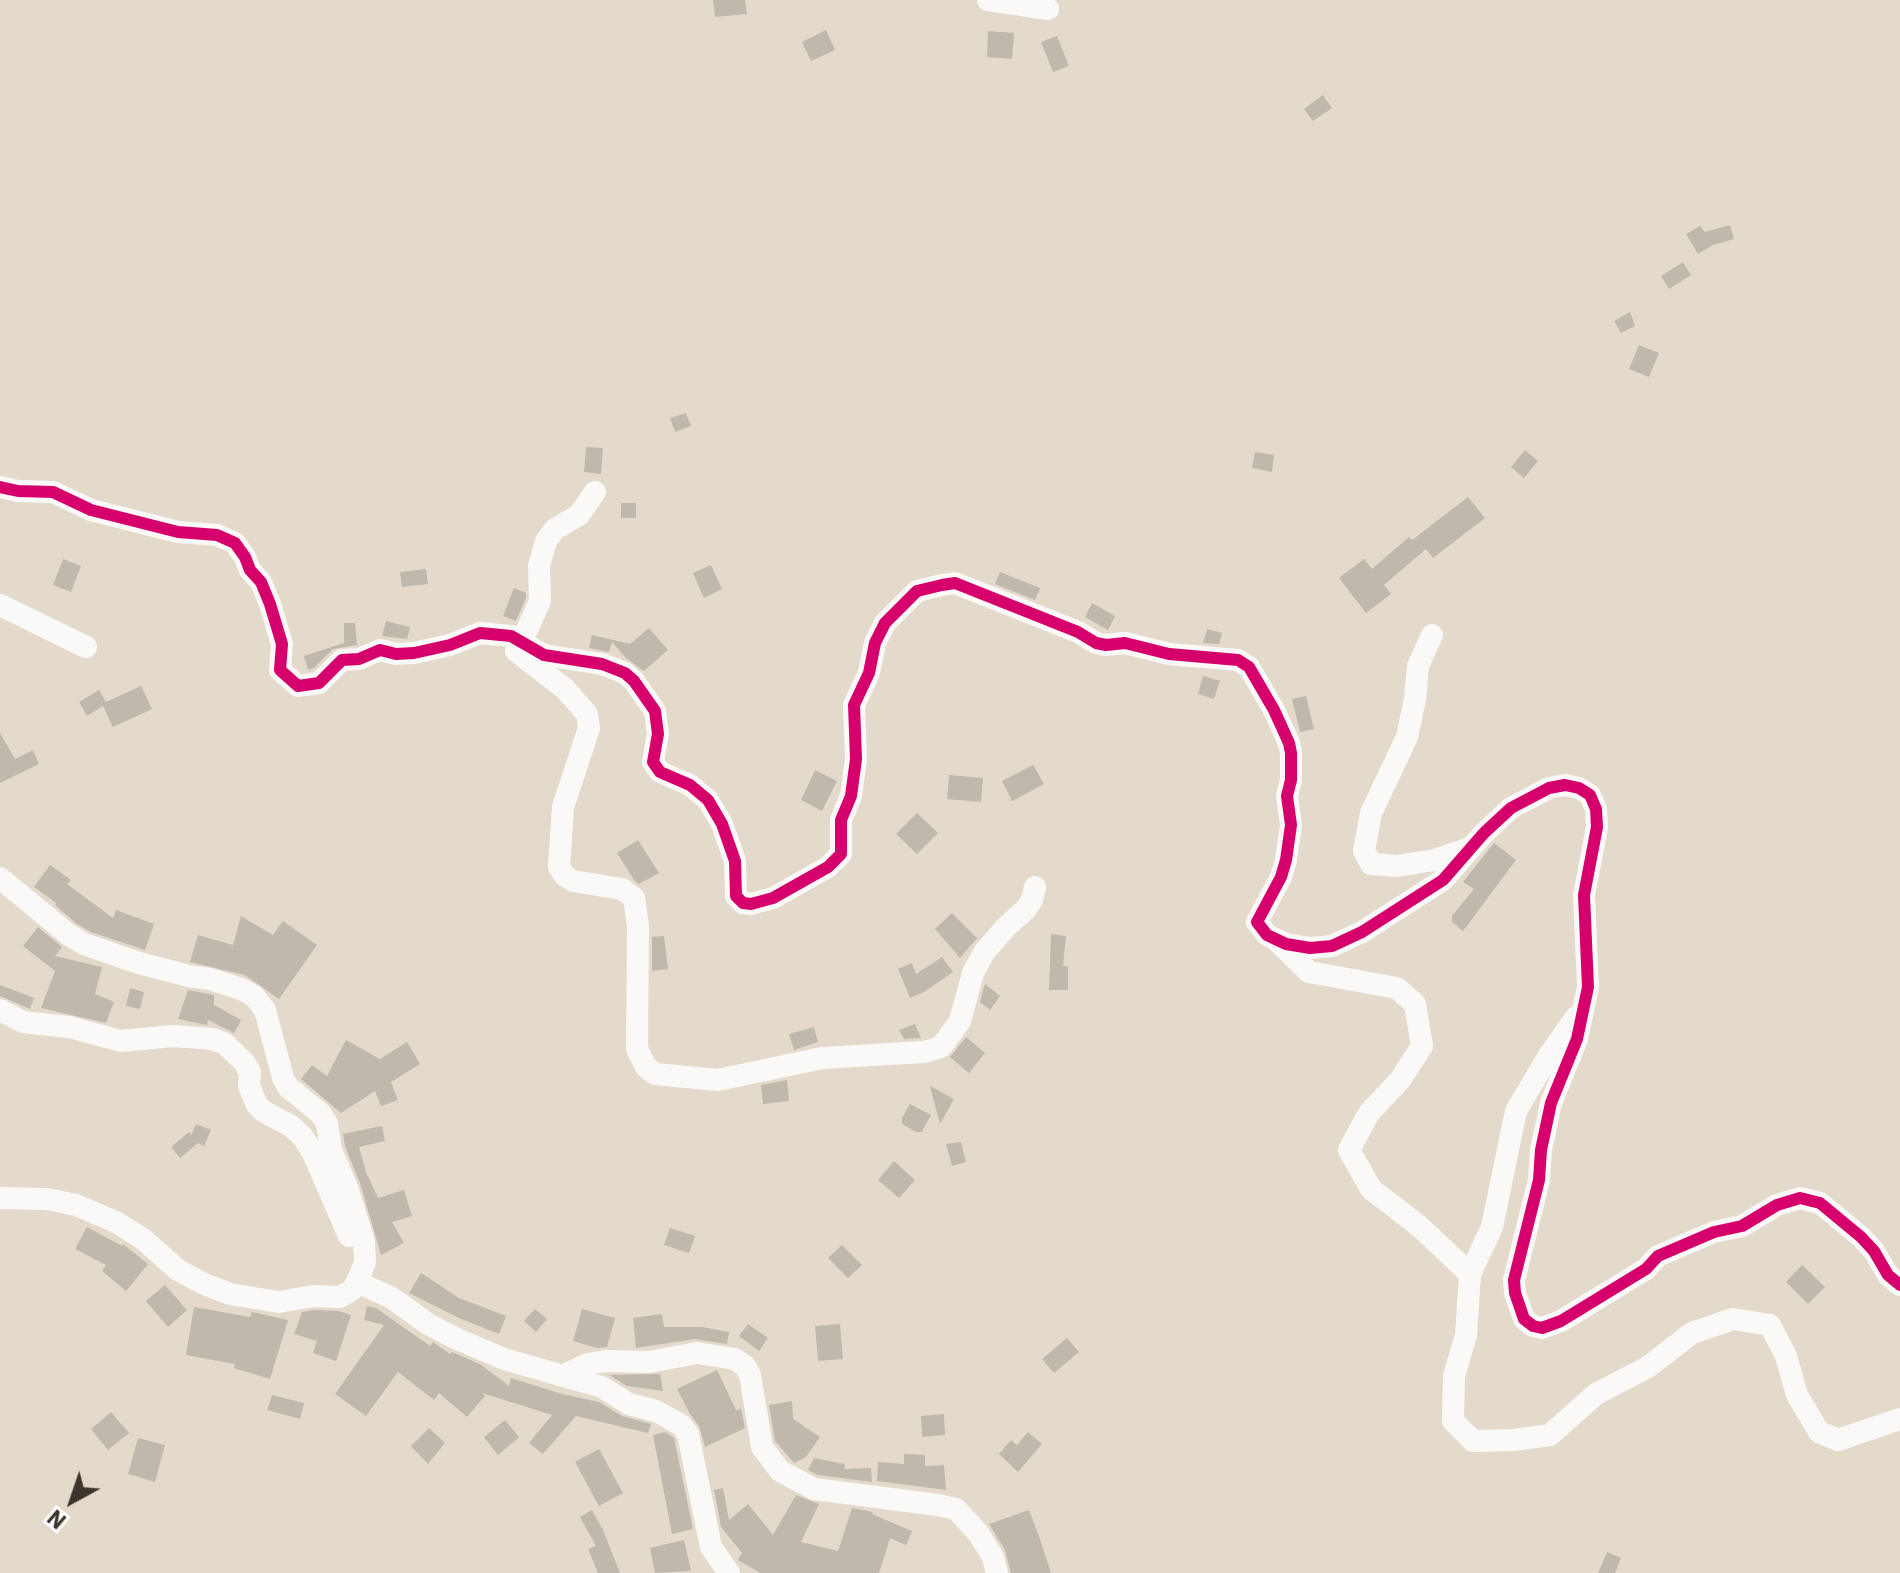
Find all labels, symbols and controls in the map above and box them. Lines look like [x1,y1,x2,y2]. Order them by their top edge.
north arrow [32,1461,112,1541]
text: N [41,1504,72,1536]

